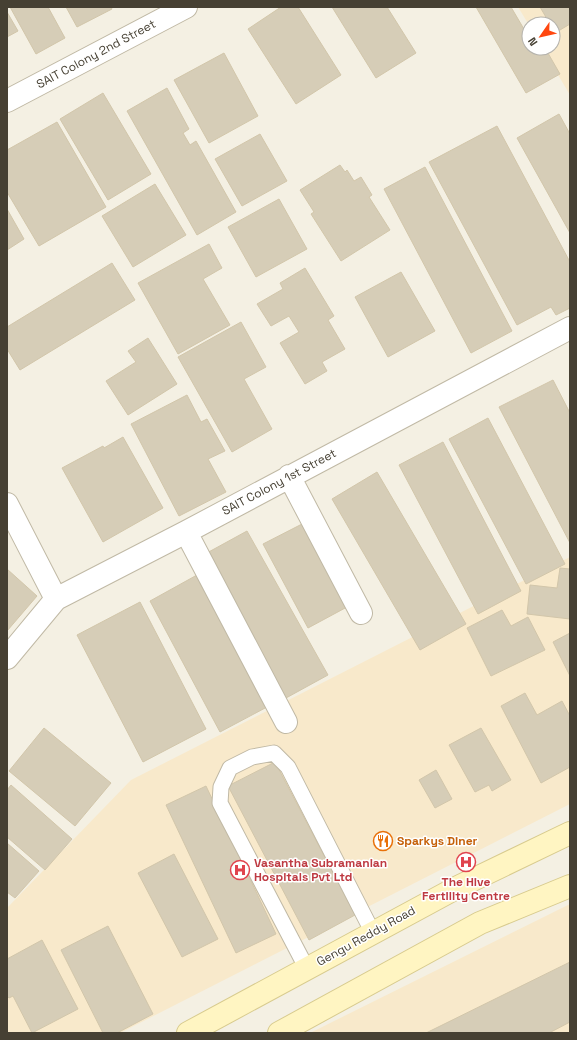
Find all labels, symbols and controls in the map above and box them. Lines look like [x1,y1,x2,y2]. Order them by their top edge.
street label: SAIT Colony 2nd Street [34,16,158,92]
north arrow [521,16,561,56]
text: N [525,35,541,49]
street label: SAIT Colony 1st Street [219,445,339,519]
restaurant icon: Sparkys Diner [372,830,394,852]
place label: Sparkys Diner [397,833,478,849]
hospital icon: The Hive Fertility Centre [455,851,477,873]
place label: Vasantha Subramanian Hospitals Pvt Ltd [254,855,387,885]
hospital icon: Vasantha Subramanian Hospitals Pvt Ltd [229,859,251,881]
place label: The Hive Fertility Centre [422,874,510,904]
street label: Gengu Reddy Road [314,902,418,970]

